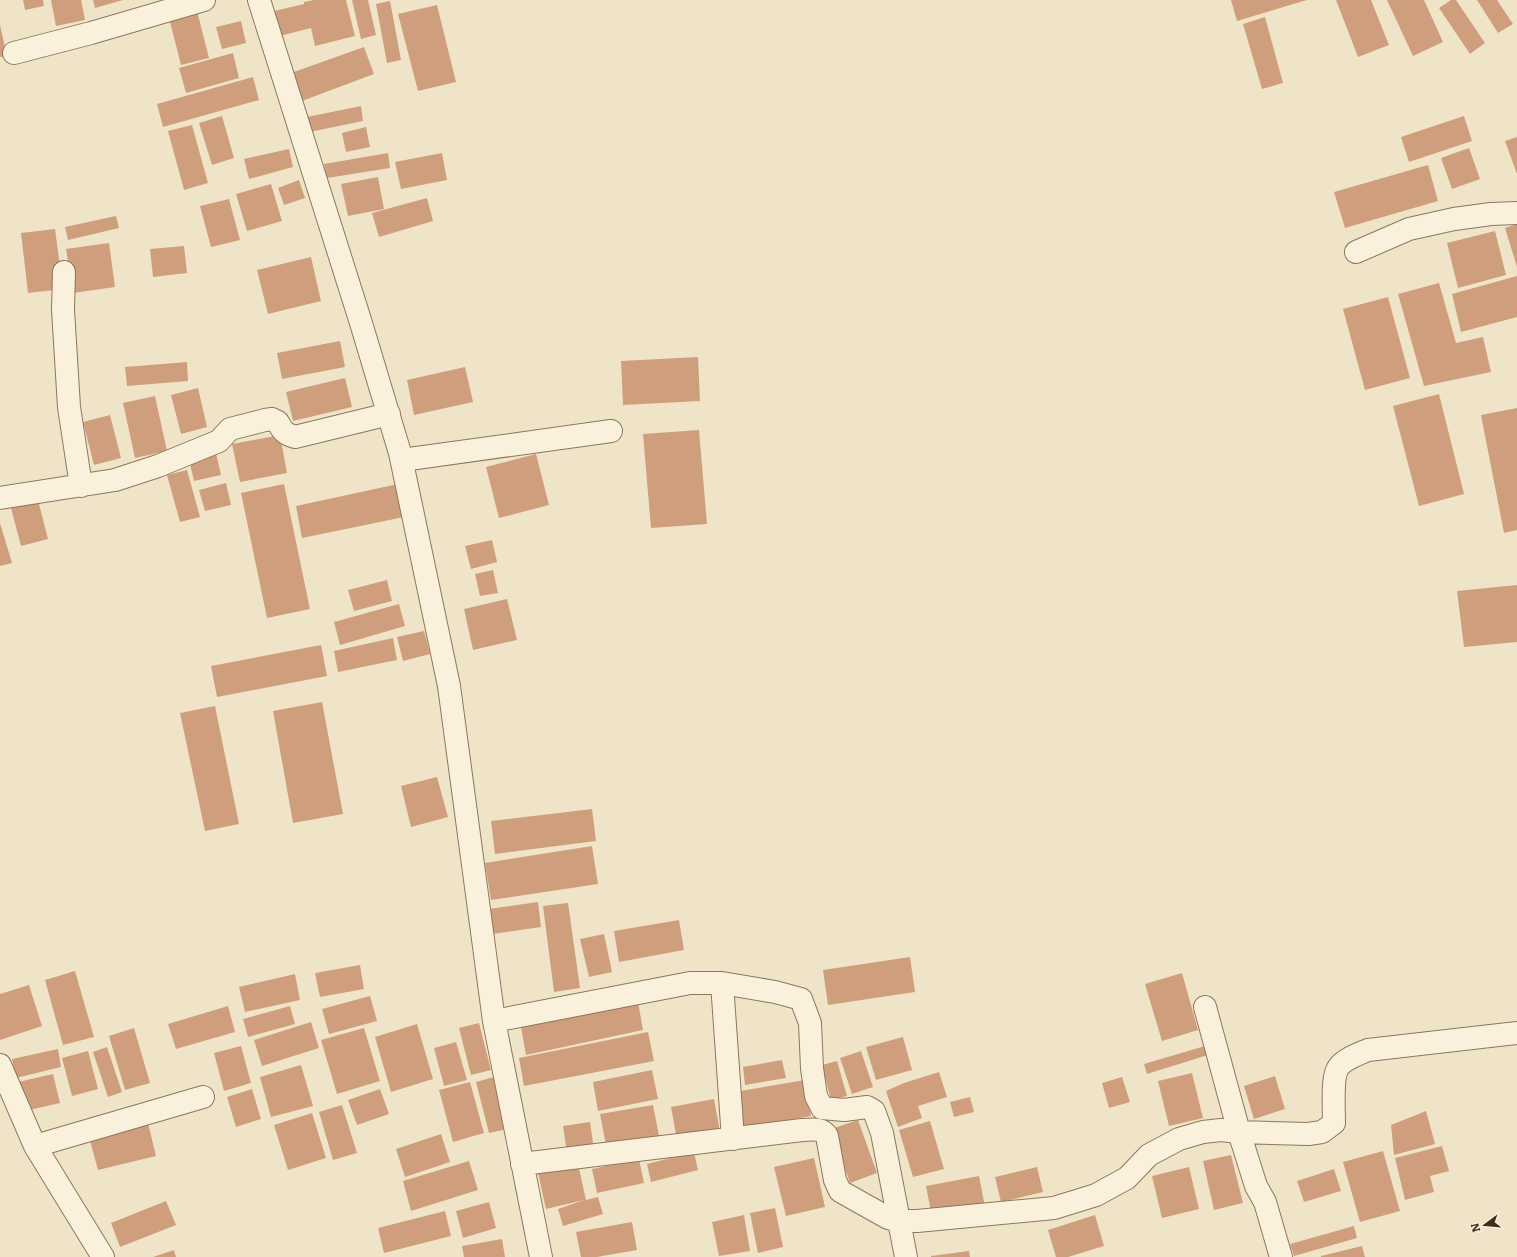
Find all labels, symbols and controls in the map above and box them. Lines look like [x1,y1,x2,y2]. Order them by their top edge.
north arrow [1465,1205,1505,1245]
text: N [1465,1221,1483,1235]

